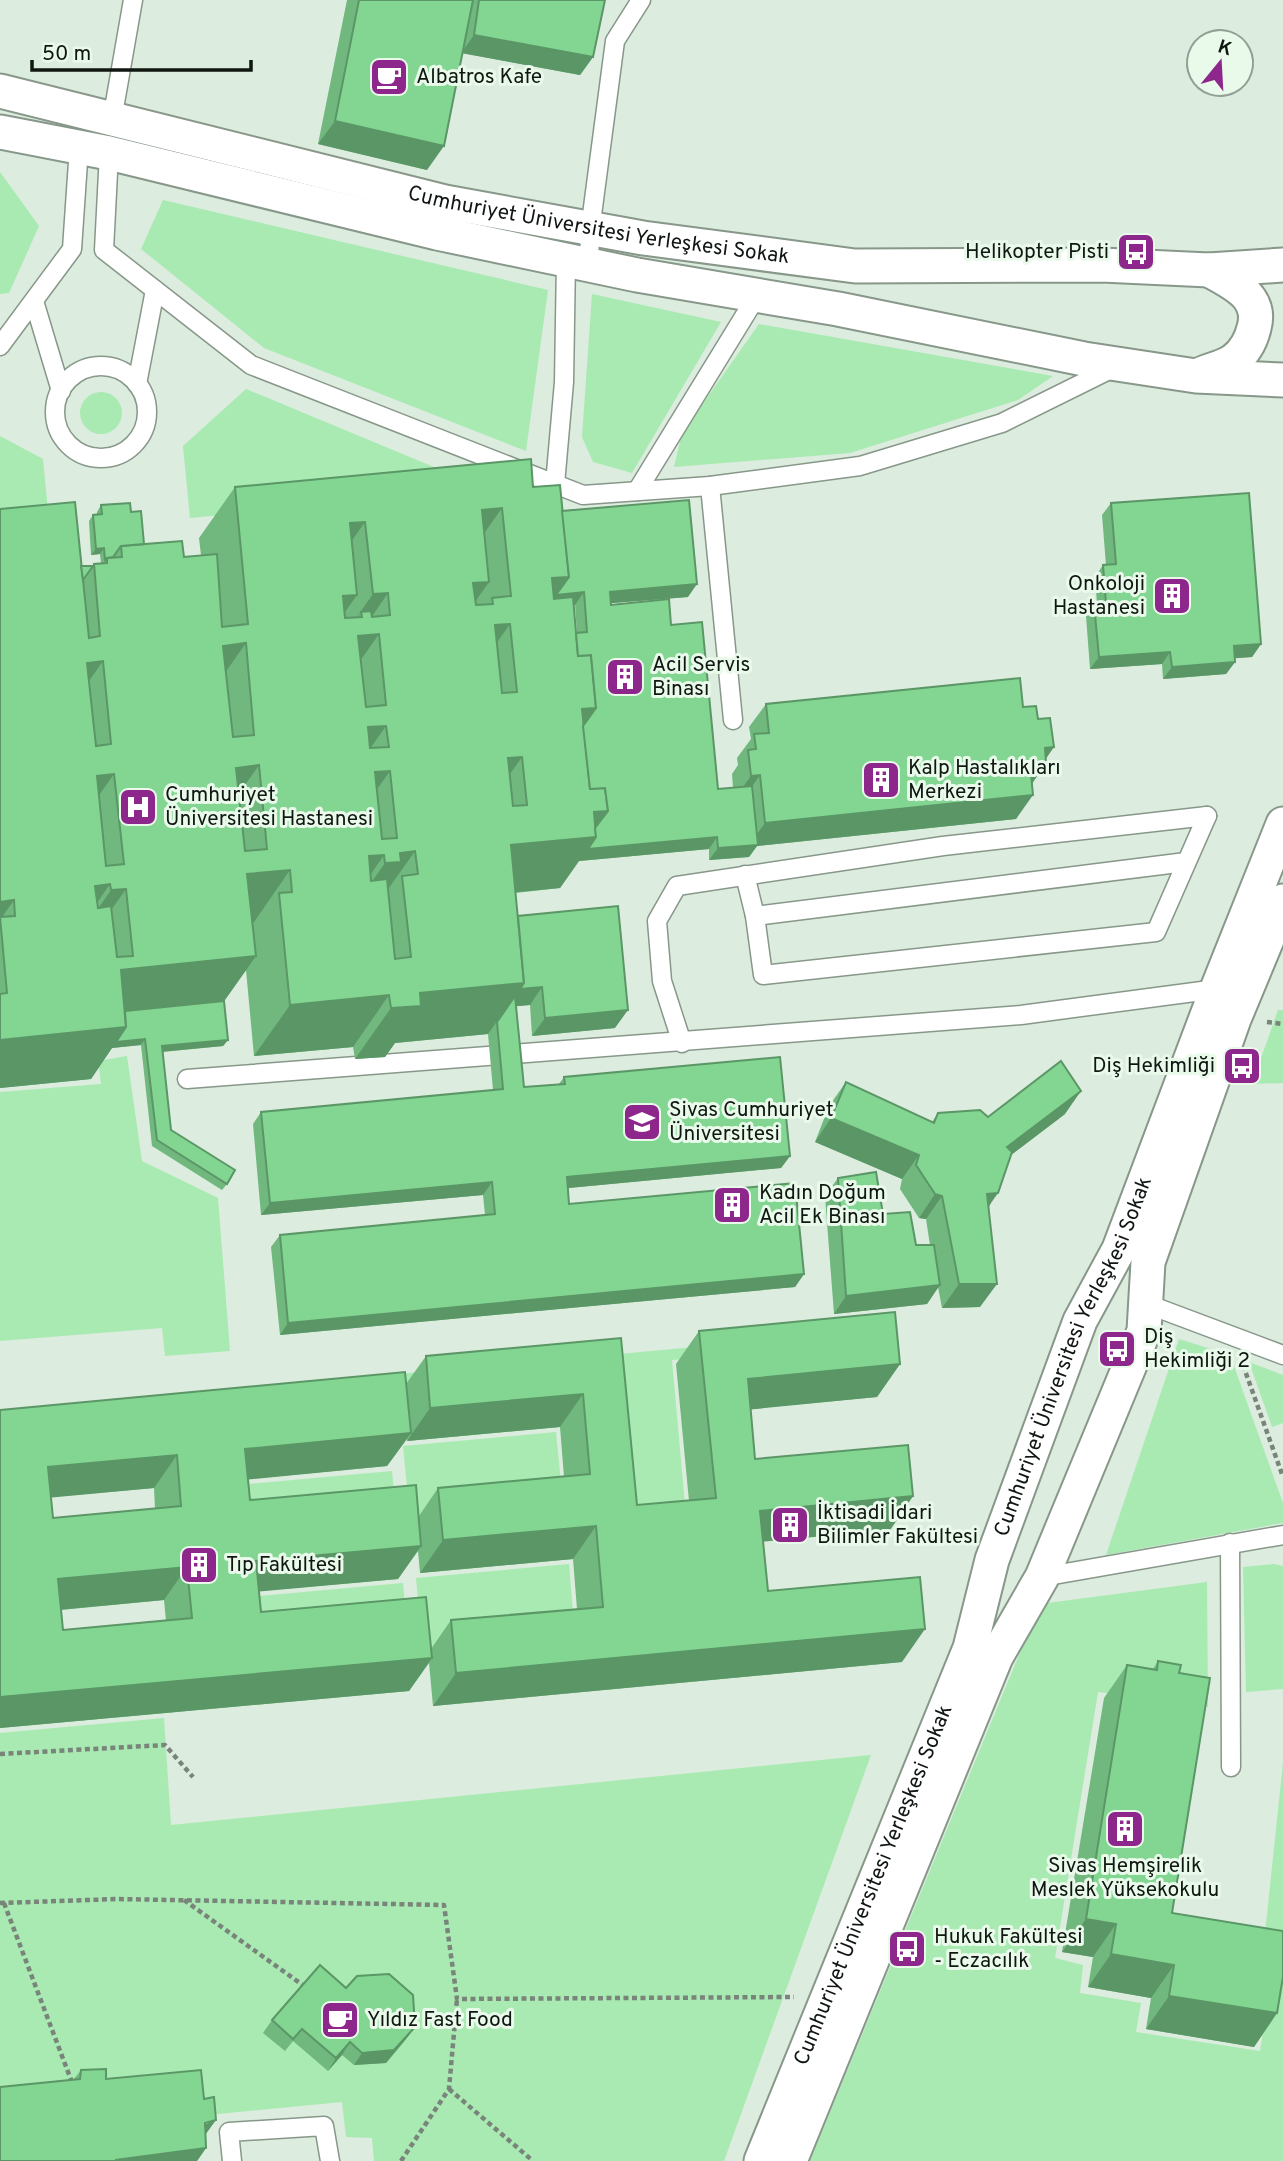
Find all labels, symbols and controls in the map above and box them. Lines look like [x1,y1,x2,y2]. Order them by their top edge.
scale bar [32,28,250,72]
north arrow [1185,28,1255,98]
text: K [1215,35,1235,62]
text: 50 m [42,41,91,68]
cafe icon: Albatros Kafe [368,56,410,98]
place label: Albatros Kafe [416,64,542,91]
street label: Cumhuriyet Üniversitesi Yerleşkesi Sokak [405,180,791,271]
bus stop icon: Helikopter Pisti [1115,231,1157,273]
place label: Helikopter Pisti [965,239,1109,266]
place label: Onkoloji Hastanesi [1053,571,1145,622]
building icon: Onkoloji Hastanesi [1151,575,1193,617]
place label: Acil Servis Binası [652,652,750,703]
building icon: Acil Servis Binası [604,656,646,698]
place label: Kalp Hastalıkları Merkezi [908,755,1061,806]
building icon: Kalp Hastalıkları Merkezi [860,759,902,801]
place label: Cumhuriyet Üniversitesi Hastanesi [165,782,373,833]
hospital icon: Cumhuriyet Üniversitesi Hastanesi [117,786,159,828]
bus stop icon: Diş Hekimliği [1221,1045,1263,1087]
place label: Diş Hekimliği [1092,1053,1215,1080]
place label: Sivas Cumhuriyet Üniversitesi [669,1097,834,1148]
school or university icon: Sivas Cumhuriyet Üniversitesi [621,1101,663,1143]
street label: Cumhuriyet Üniversitesi Yerleşkesi Sokak [988,1173,1159,1540]
place label: Kadın Doğum Acil Ek Binası [759,1180,886,1231]
building icon: Kadın Doğum Acil Ek Binası [711,1184,753,1226]
place label: Diş Hekimliği 2 [1144,1324,1250,1375]
bus stop icon: Diş Hekimliği 2 [1096,1328,1138,1370]
place label: İktisadi İdari Bilimler Fakültesi [817,1500,978,1551]
building icon: İktisadi İdari Bilimler Fakültesi [769,1504,811,1546]
building icon: Tıp Fakültesi [178,1544,220,1586]
place label: Tıp Fakültesi [226,1552,342,1579]
street label: Cumhuriyet Üniversitesi Yerleşkesi Sokak [788,1701,959,2069]
building icon: Sivas Hemşirelik Meslek Yüksekokulu [1104,1808,1146,1850]
place label: Sivas Hemşirelik Meslek Yüksekokulu [1031,1853,1219,1904]
place label: Hukuk Fakültesi - Eczacılık [934,1924,1083,1975]
bus stop icon: Hukuk Fakültesi - Eczacılık [886,1928,928,1970]
cafe icon: Yıldız Fast Food [319,1999,361,2041]
place label: Yıldız Fast Food [367,2007,513,2034]

